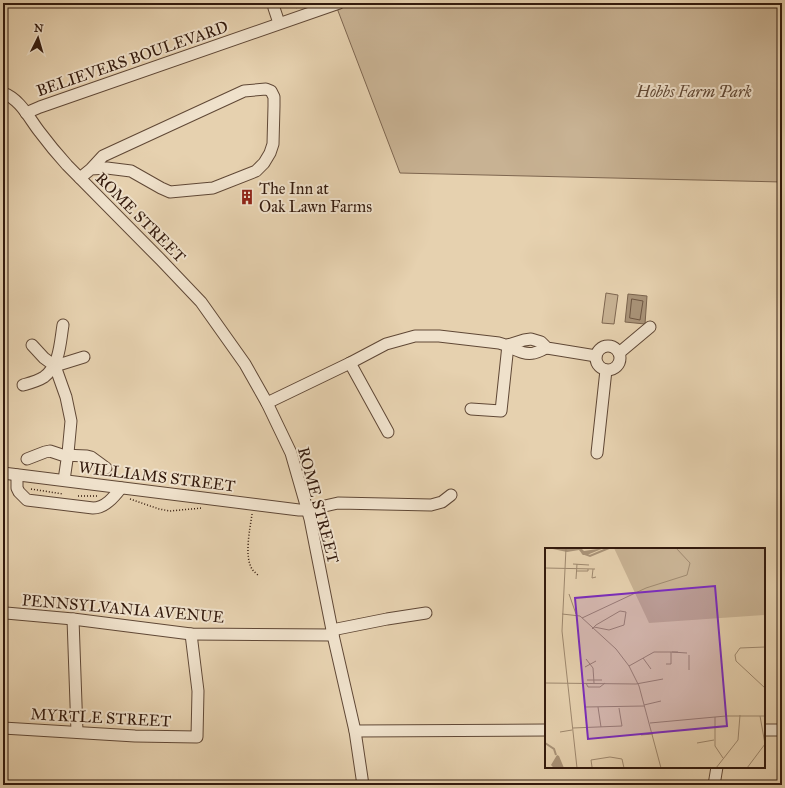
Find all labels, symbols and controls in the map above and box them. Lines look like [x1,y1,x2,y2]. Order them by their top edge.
street label: BELIEVERS BOULEVARD [34,17,231,100]
north arrow [18,18,58,58]
text: N [34,22,45,35]
park label: Hobbs Farm Park [635,82,752,101]
street label: ROME STREET [92,168,190,266]
place label: The Inn at Oak Lawn Farms [259,179,372,216]
building icon: The Inn at Oak Lawn Farms [238,188,256,206]
street label: ROME STREET [294,445,343,565]
street label: WILLIAMS STREET [77,457,236,496]
inset map [545,548,765,768]
street label: PENNSYLVANIA AVENUE [21,590,225,627]
street label: MYRTLE STREET [30,704,172,731]

